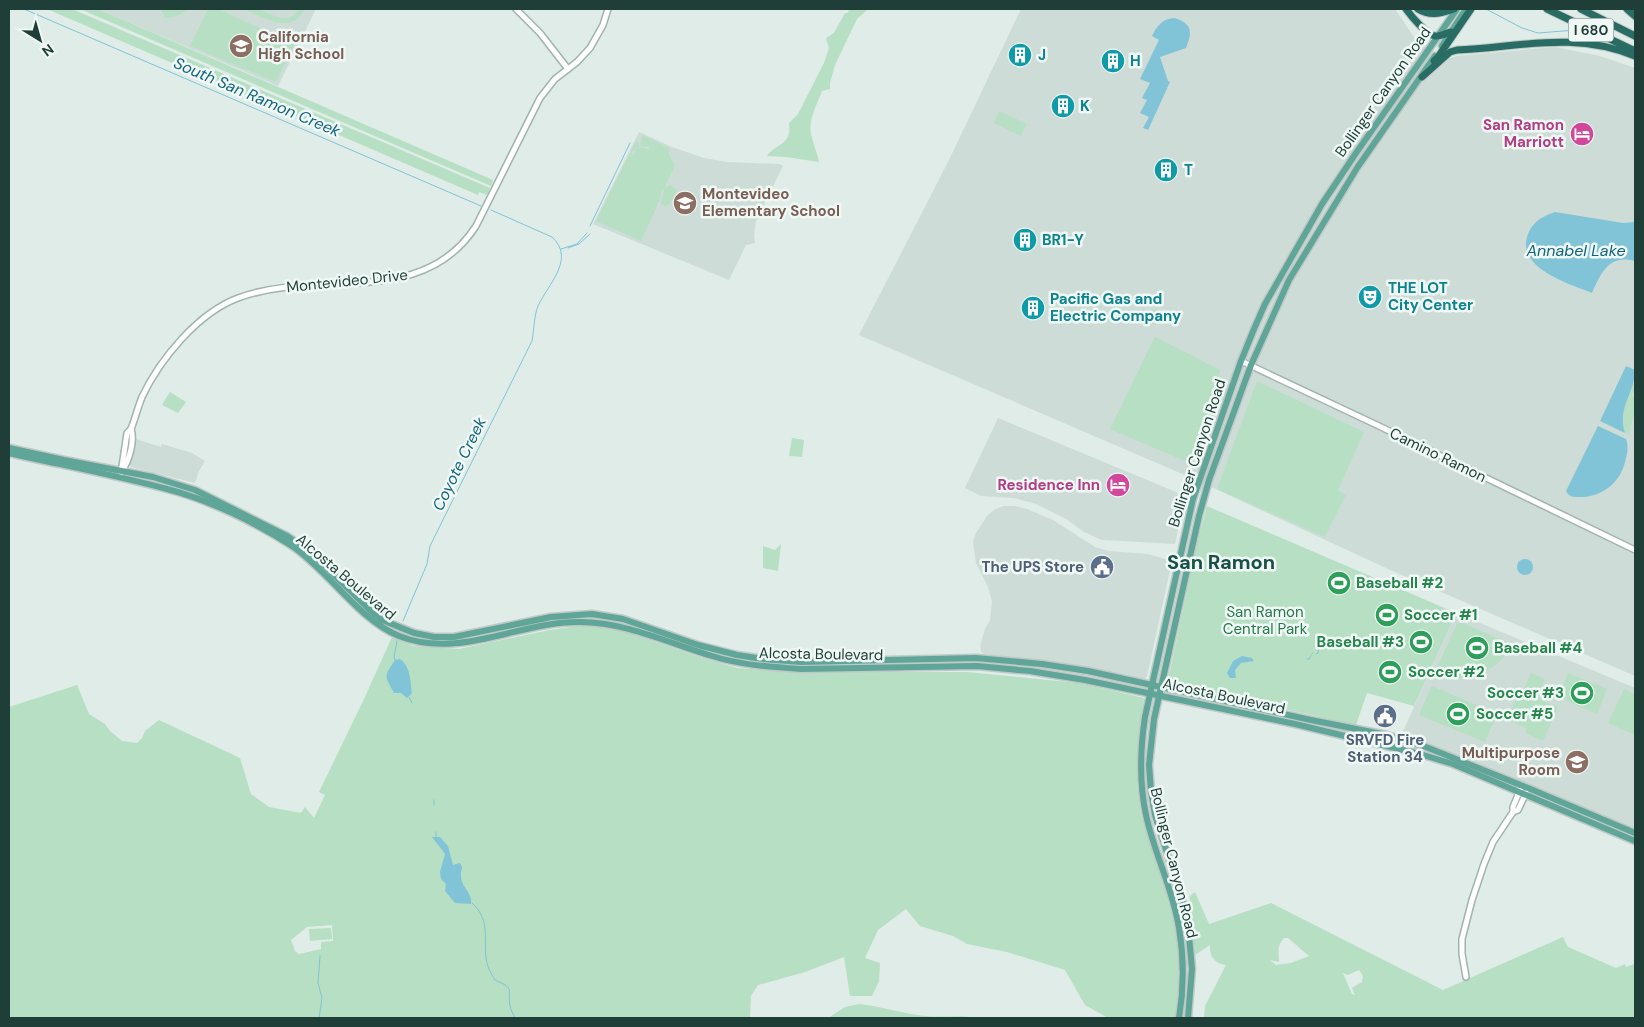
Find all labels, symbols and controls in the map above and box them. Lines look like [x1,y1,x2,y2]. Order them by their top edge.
north arrow [15,15,65,65]
road number: I 680 [1568,18,1614,42]
street label: Bollinger Canyon Road [1331,23,1435,161]
place label: California High School [258,27,344,64]
school or university icon: California High School [228,33,254,59]
text: N [38,40,57,61]
building icon: J [1007,42,1033,68]
place label: J [1038,45,1046,65]
building icon: H [1100,48,1126,74]
place label: H [1130,51,1141,71]
water label: South San Ramon Creek [170,52,344,142]
building icon: K [1050,93,1076,119]
place label: K [1080,96,1090,116]
place label: San Ramon Marriott [1483,115,1564,152]
hotel icon: San Ramon Marriott [1569,121,1595,147]
building icon: T [1153,157,1179,183]
place label: T [1184,160,1193,180]
place label: Montevideo Elementary School [702,184,840,221]
school or university icon: Montevideo Elementary School [672,190,698,216]
building icon: BR1-Y [1012,227,1038,253]
place label: BR1-Y [1042,230,1084,250]
water label: Annabel Lake [1525,240,1626,261]
street label: Montevideo Drive [285,265,409,297]
place label: THE LOT City Center [1388,278,1473,315]
theatre icon: THE LOT City Center [1357,284,1383,310]
place label: Pacific Gas and Electric Company [1050,289,1181,326]
building icon: Pacific Gas and Electric Company [1020,295,1046,321]
street label: Bollinger Canyon Road [1164,377,1230,529]
water label: Coyote Creek [427,413,491,514]
street label: Camino Ramon [1386,423,1490,487]
hotel icon: Residence Inn [1105,472,1131,498]
place label: Residence Inn [998,475,1100,495]
street label: Alcosta Boulevard [292,529,400,625]
district label: San Ramon [1167,549,1275,575]
public building icon: The UPS Store [1089,554,1115,580]
place label: The UPS Store [982,557,1084,577]
sports icon: Baseball #2 [1326,570,1352,596]
place label: Baseball #2 [1356,573,1443,593]
park label: San Ramon Central Park [1223,602,1308,639]
sports icon: Soccer #1 [1374,602,1400,628]
place label: Soccer #1 [1404,605,1477,625]
sports icon: Baseball #3 [1408,629,1434,655]
place label: Baseball #3 [1317,632,1404,652]
sports icon: Baseball #4 [1464,635,1490,661]
place label: Baseball #4 [1494,638,1582,658]
street label: Alcosta Boulevard [759,643,883,665]
sports icon: Soccer #2 [1377,659,1403,685]
place label: Soccer #2 [1408,662,1485,682]
street label: Alcosta Boulevard [1161,673,1287,719]
sports icon: Soccer #3 [1569,680,1595,706]
place label: Soccer #3 [1487,683,1564,703]
sports icon: Soccer #5 [1445,701,1471,727]
public building icon: SRVFD Fire Station 34 [1372,703,1398,729]
place label: Soccer #5 [1476,704,1553,724]
place label: SRVFD Fire Station 34 [1346,730,1424,767]
place label: Multipurpose Room [1462,743,1560,780]
school or university icon: Multipurpose Room [1564,749,1590,775]
street label: Bollinger Canyon Road [1146,786,1202,940]

